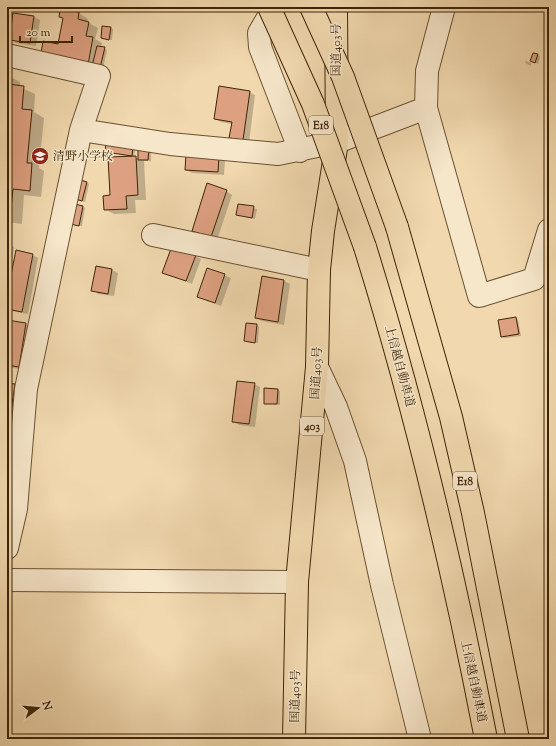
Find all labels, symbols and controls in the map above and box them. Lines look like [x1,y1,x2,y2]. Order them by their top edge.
scale bar [20,18,72,44]
street label: 国道403号 [328,23,346,77]
text: 20 m [26,24,51,42]
road number: E18 [309,116,333,134]
school or university icon: 清野小学校 [30,146,50,166]
place label: 清野小学校 [53,148,113,166]
street label: 上信越自動車道 [379,323,419,409]
street label: 国道403号 [307,346,327,400]
road number: 403 [300,417,324,435]
road number: E18 [453,472,477,490]
street label: 上信越自動車道 [455,638,491,724]
street label: 国道403号 [287,669,305,723]
north arrow [18,688,58,728]
text: N [37,698,56,712]

